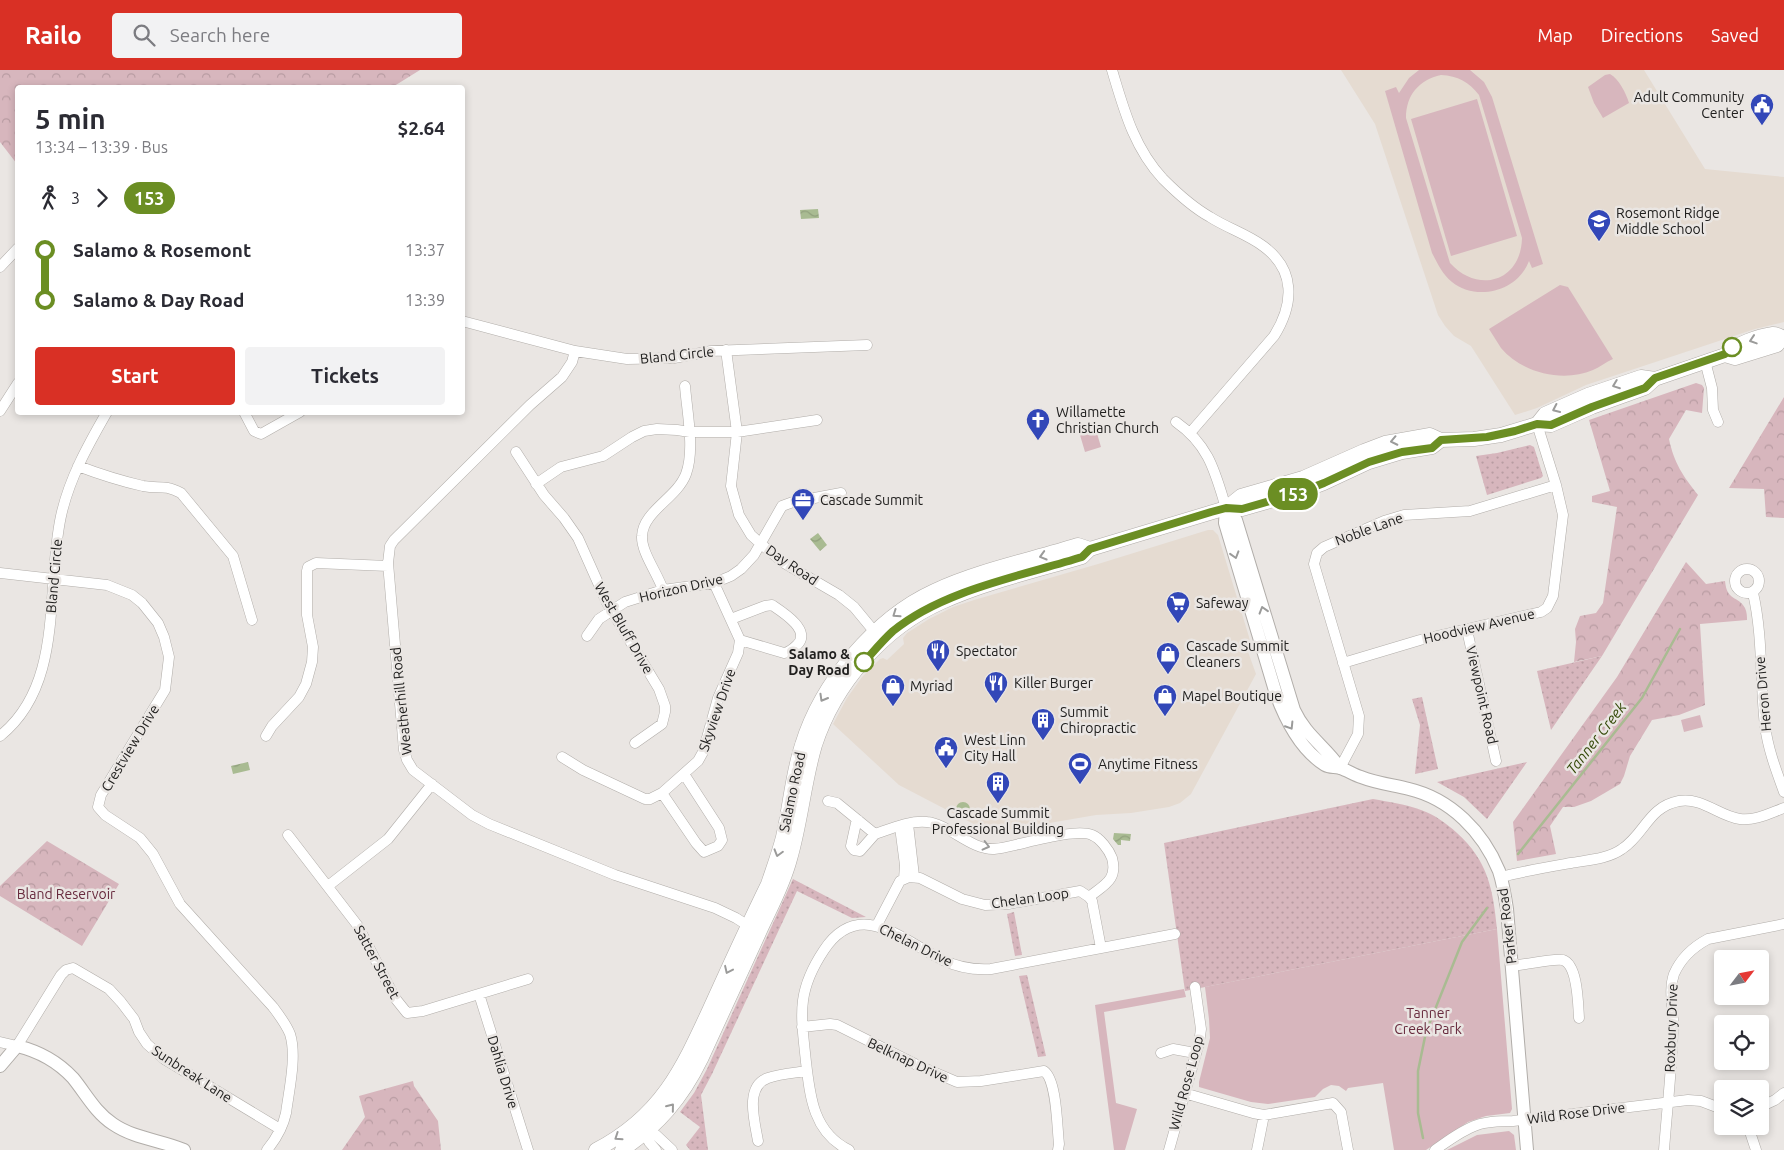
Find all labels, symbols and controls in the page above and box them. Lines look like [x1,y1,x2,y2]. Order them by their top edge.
search box [112,13,462,58]
icon: search [130,21,158,49]
text: Railo [25,22,82,49]
text: Search here [170,24,270,46]
text: Map [1537,25,1573,45]
text: Directions [1601,25,1683,45]
text: Saved [1711,25,1759,45]
place label: Adult Community Center [1634,89,1745,121]
public building icon: Adult Community Center [1749,92,1775,126]
text: 5 min [35,103,106,134]
text: $2.64 [397,117,445,139]
text: 13:34 – 13:39 · Bus [35,138,168,156]
icon: walk [35,184,63,212]
icon: forward [88,184,116,212]
text: 153 [134,188,165,208]
text: 3 [71,189,80,207]
place label: Rosemont Ridge Middle School [1616,205,1720,237]
school or university icon: Rosemont Ridge Middle School [1586,208,1612,242]
text: Salamo & Rosemont [73,239,251,261]
text: 13:37 [405,241,445,259]
text: Salamo & Day Road [73,289,244,311]
text: 13:39 [405,291,445,309]
one-way arrow [1749,334,1758,344]
unlabelled marker [1722,337,1742,357]
street label: Bland Circle [639,343,715,367]
button: Start [35,347,235,405]
button: Tickets [245,347,445,405]
one-way arrow [1613,379,1621,389]
one-way arrow [1552,403,1561,413]
place label: Willamette Christian Church [1056,404,1159,436]
church icon: Willamette Christian Church [1025,407,1051,441]
one-way arrow [1389,435,1398,446]
line badge: 153 [1264,478,1322,510]
text: 153 [1278,484,1308,504]
office icon: Cascade Summit [790,487,816,521]
place label: Cascade Summit [820,492,924,508]
street label: Noble Lane [1333,509,1405,549]
street label: Bland Circle [43,538,65,614]
street label: Day Road [763,542,821,588]
one-way arrow [1039,550,1047,560]
one-way arrow [1229,550,1239,559]
street label: Horizon Drive [638,571,724,605]
street label: West Bluff Drive [591,579,657,677]
supermarket icon: Safeway [1165,590,1191,624]
place label: Safeway [1196,595,1249,611]
street label: Hoodview Avenue [1422,605,1536,647]
one-way arrow [1258,606,1268,614]
one-way arrow [892,608,902,617]
restaurant icon: Spectator [925,638,951,672]
place label: Cascade Summit Cleaners [1186,638,1290,670]
shop icon: Cascade Summit Cleaners [1155,641,1181,675]
place label: Spectator [956,643,1018,659]
street label: Viewpoint Road [1463,644,1501,746]
street label: Weatherhill Road [387,646,415,756]
place label: Salamo & Day Road [788,646,850,678]
marker: Salamo & Day Road [854,652,874,672]
street label: Heron Drive [1752,656,1774,732]
street label: Skyview Drive [695,666,739,754]
restaurant icon: Killer Burger [983,670,1009,704]
shop icon: Myriad [880,673,906,707]
place label: Killer Burger [1014,675,1094,691]
place label: Myriad [910,678,953,694]
shop icon: Mapel Boutique [1152,683,1178,717]
place label: Mapel Boutique [1182,688,1282,704]
one-way arrow [819,692,829,701]
water label: Tanner Creek [1563,698,1630,777]
street label: Crestview Drive [98,702,162,794]
place label: Summit Chiropractic [1060,704,1137,736]
building icon: Summit Chiropractic [1030,707,1056,741]
one-way arrow [1284,720,1294,729]
place label: West Linn City Hall [964,732,1026,764]
public building icon: West Linn City Hall [933,735,959,769]
street label: Salamo Road [776,751,808,833]
sports icon: Anytime Fitness [1067,751,1093,785]
place label: Anytime Fitness [1098,756,1198,772]
building icon: Cascade Summit Professional Building [985,770,1011,804]
place label: Cascade Summit Professional Building [932,805,1064,837]
one-way arrow [981,841,989,851]
one-way arrow [774,849,784,857]
street label: Chelan Loop [990,885,1070,911]
park label: Bland Reservoir [17,886,116,902]
street label: Parker Road [1494,887,1520,965]
street label: Chelan Drive [877,920,955,970]
street label: Satter Street [351,923,403,1002]
north arrow [1714,950,1769,1005]
map controls [1714,950,1769,1135]
one-way arrow [723,965,734,974]
street label: Roxbury Drive [1661,983,1681,1073]
park label: Tanner Creek Park [1394,1005,1462,1037]
button: locate [1714,1015,1769,1070]
street label: Dahlia Drive [484,1033,522,1111]
street label: Belknap Drive [865,1034,951,1086]
street label: Wild Rose Loop [1166,1034,1206,1132]
street label: Sunbreak Lane [149,1042,235,1106]
button: layers [1714,1080,1769,1135]
street label: Wild Rose Drive [1526,1099,1626,1127]
one-way arrow [666,1103,675,1112]
one-way arrow [614,1131,623,1140]

